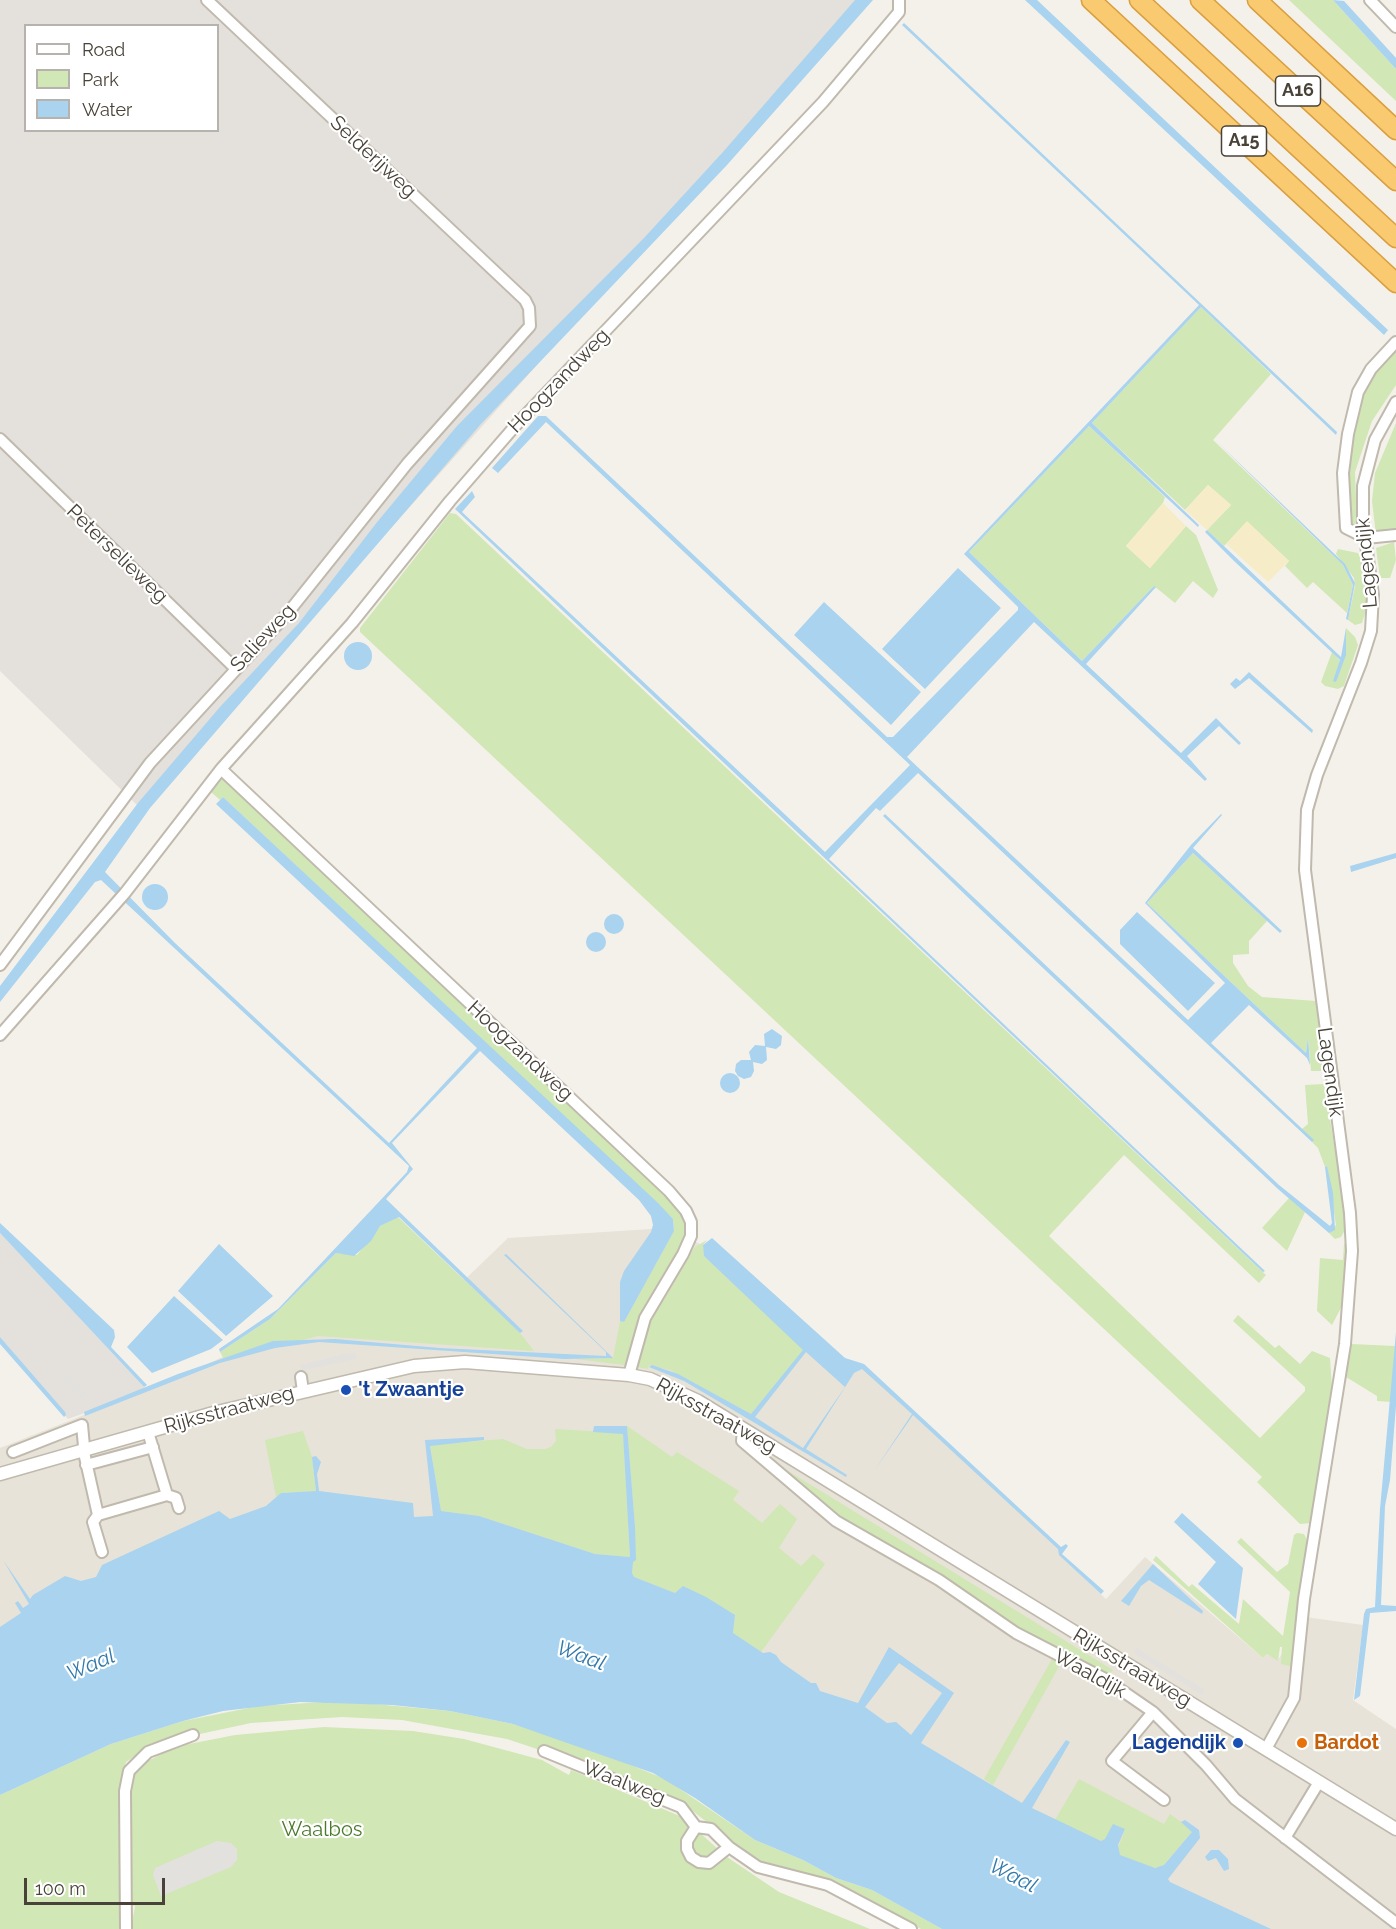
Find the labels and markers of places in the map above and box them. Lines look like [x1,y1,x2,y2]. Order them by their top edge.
place label: 't Zwaantje [358,1378,464,1402]
marker: 't Zwaantje [339,1383,353,1397]
place label: Lagendijk [1132,1731,1226,1755]
place label: Bardot [1314,1731,1379,1755]
marker: Lagendijk [1231,1736,1245,1750]
marker: Bardot [1295,1736,1309,1750]

